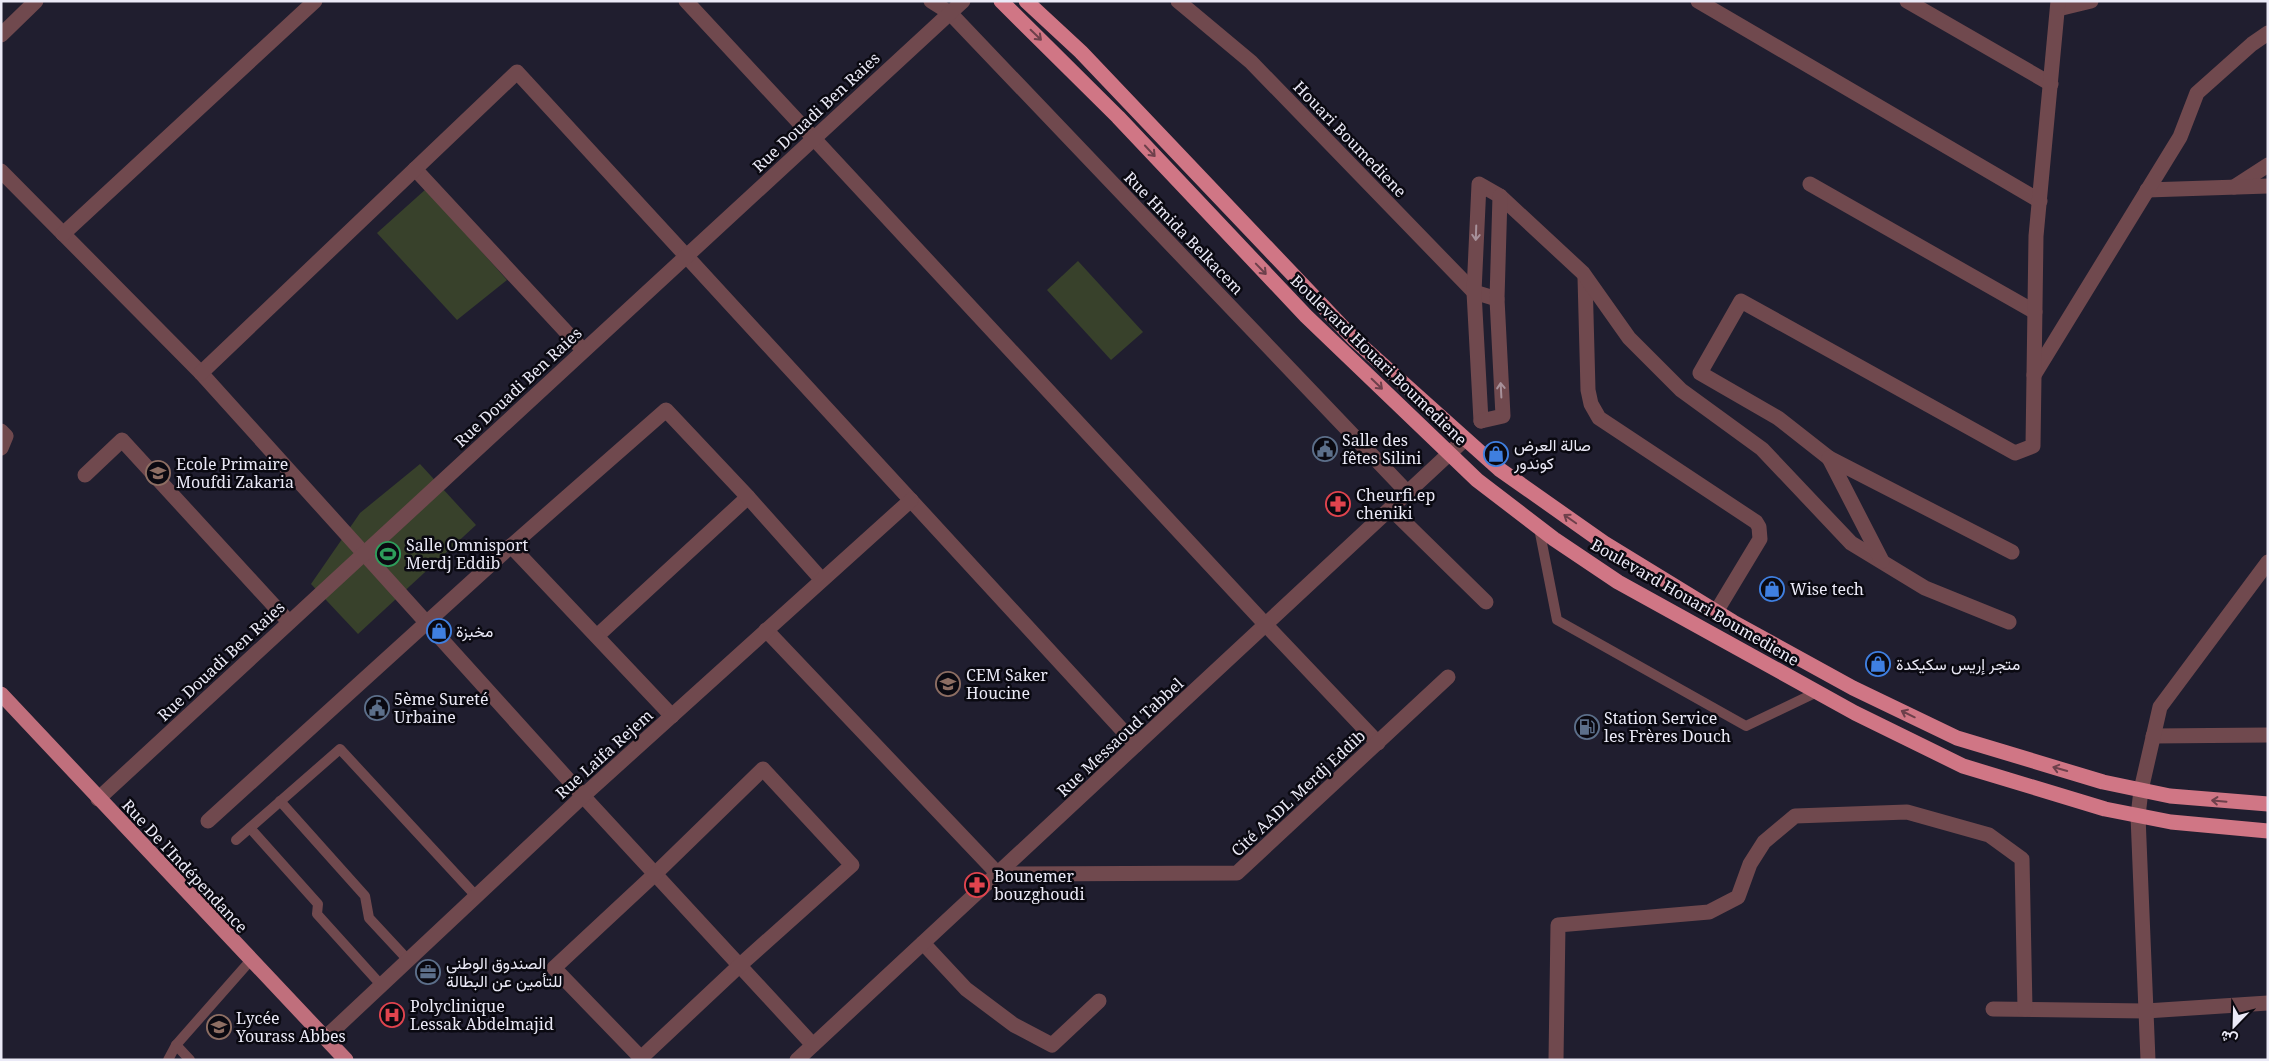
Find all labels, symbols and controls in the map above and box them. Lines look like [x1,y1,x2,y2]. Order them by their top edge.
one-way arrow [1030,29,1042,41]
street label: Rue Douadi Ben Raies [748,47,884,177]
street label: Houari Boumediene [1289,76,1411,202]
one-way arrow [1144,145,1156,157]
street label: Rue Hmida Belkacem [1119,167,1249,299]
one-way arrow [1472,225,1481,241]
one-way arrow [1255,263,1267,275]
street label: Boulevard Houari Boumediene [1286,270,1472,450]
street label: Rue Douadi Ben Raies [450,322,586,452]
one-way arrow [1370,377,1382,389]
one-way arrow [1497,382,1506,398]
place label: Salle des fêtes Silini [1342,429,1421,469]
place label: صالة العرض كوندور [1513,434,1591,474]
public building icon: Salle des fêtes Silini [1312,436,1338,462]
shop icon: صالة العرض كوندور [1483,441,1509,467]
place label: Ecole Primaire Moufdi Zakaria [176,453,294,493]
school or university icon: Ecole Primaire Moufdi Zakaria [145,460,171,486]
place label: Cheurfi.ep cheniki [1356,484,1435,524]
pharmacy icon: Cheurfi.ep cheniki [1325,491,1351,517]
one-way arrow [1563,514,1577,524]
street label: Boulevard Houari Boumediene [1587,533,1803,671]
place label: Salle Omnisport Merdj Eddib [406,534,529,574]
sports icon: Salle Omnisport Merdj Eddib [375,541,401,567]
shop icon: Wise tech [1759,576,1785,602]
place label: Wise tech [1790,578,1864,600]
street label: Rue Douadi Ben Raies [153,596,289,726]
shop icon: مخبزة [426,618,452,644]
place label: مخبزة [456,620,493,642]
shop icon: متجر إريس سكيكدة [1865,651,1891,677]
place label: متجر إريس سكيكدة [1896,653,2020,675]
place label: CEM Saker Houcine [966,664,1048,704]
school or university icon: CEM Saker Houcine [935,671,961,697]
street label: Rue Messaoud Tabbel [1052,673,1188,801]
place label: 5ème Sureté Urbaine [394,688,489,728]
public building icon: 5ème Sureté Urbaine [364,695,390,721]
street label: Rue Laifa Rejem [551,704,657,804]
place label: Station Service les Frères Douch [1604,707,1731,747]
one-way arrow [1901,709,1916,718]
fuel station icon: Station Service les Frères Douch [1574,714,1600,740]
street label: Cité AADL Merdj Eddib [1226,725,1370,861]
one-way arrow [2053,764,2069,774]
street label: Rue De l'Indépendance [117,794,253,938]
one-way arrow [2211,796,2227,806]
place label: Bounemer bouzghoudi [994,865,1085,905]
pharmacy icon: Bounemer bouzghoudi [964,872,990,898]
place label: الصندوق الوطني للتأمين عن البطالة [446,952,562,992]
office icon: الصندوق الوطني للتأمين عن البطالة [415,959,441,985]
place label: Polyclinique Lessak Abdelmajid [410,995,554,1035]
north arrow [2209,1001,2259,1051]
hospital icon: Polyclinique Lessak Abdelmajid [379,1002,405,1028]
place label: Lycée Yourass Abbes [235,1007,346,1047]
school or university icon: Lycée Yourass Abbes [206,1014,232,1040]
text: ش [2217,1026,2240,1050]

